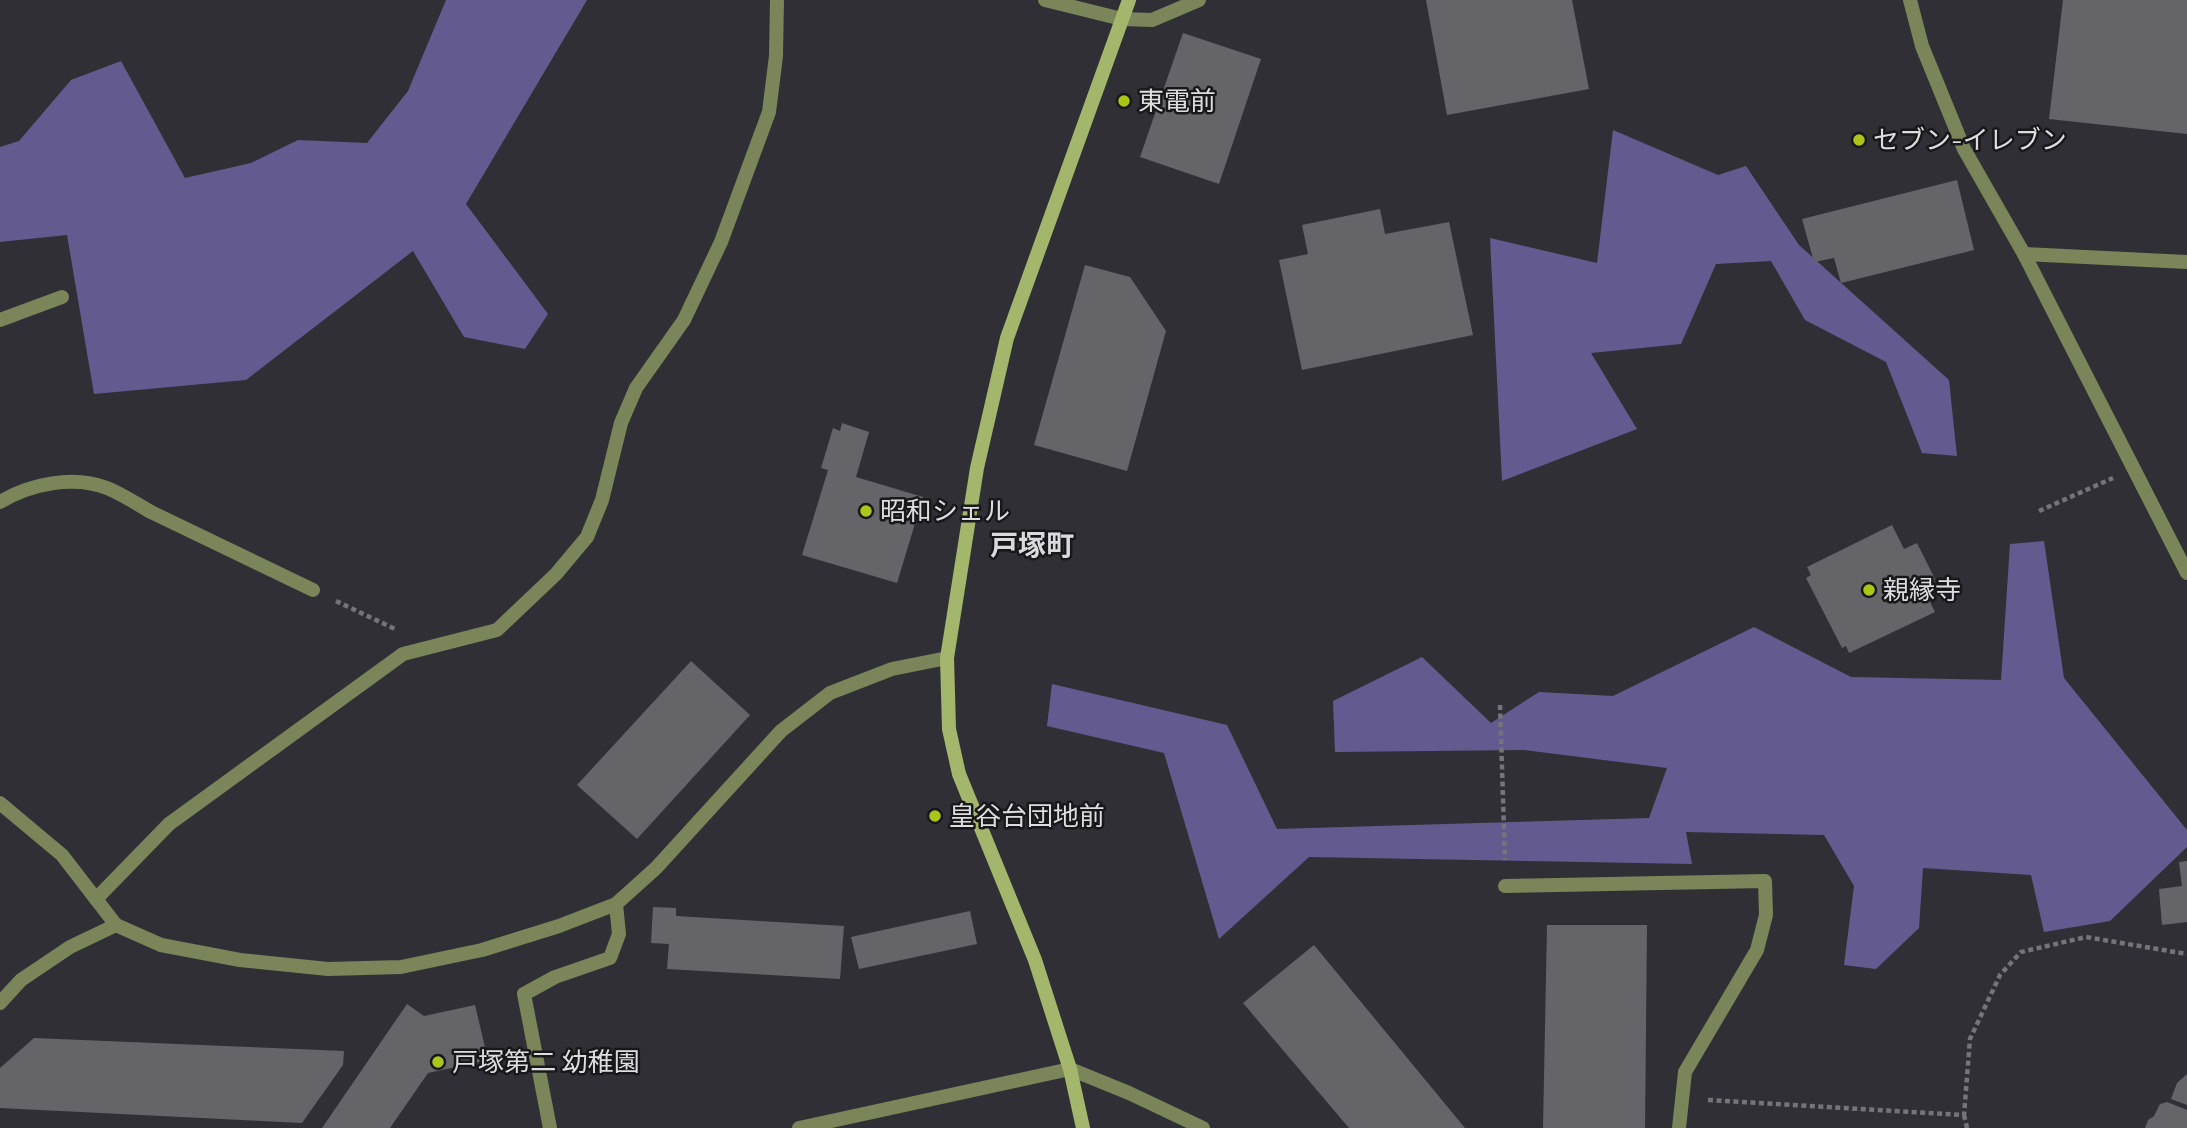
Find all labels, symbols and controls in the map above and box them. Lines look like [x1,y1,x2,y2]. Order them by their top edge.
place label: 東電前 [1138,85,1216,117]
marker: 東電前 [1116,93,1132,109]
place label: セブン-イレブン [1873,124,2067,156]
marker: セブン-イレブン [1851,132,1867,148]
place label: 昭和シェル [880,495,1010,527]
marker: 昭和シェル [858,503,874,519]
district label: 戸塚町 [990,529,1074,563]
place label: 親縁寺 [1883,574,1961,606]
marker: 親縁寺 [1861,582,1877,598]
place label: 皇谷台団地前 [949,800,1105,832]
marker: 皇谷台団地前 [927,808,943,824]
place label: 戸塚第二 幼稚園 [452,1046,640,1078]
marker: 戸塚第二 幼稚園 [430,1054,446,1070]

